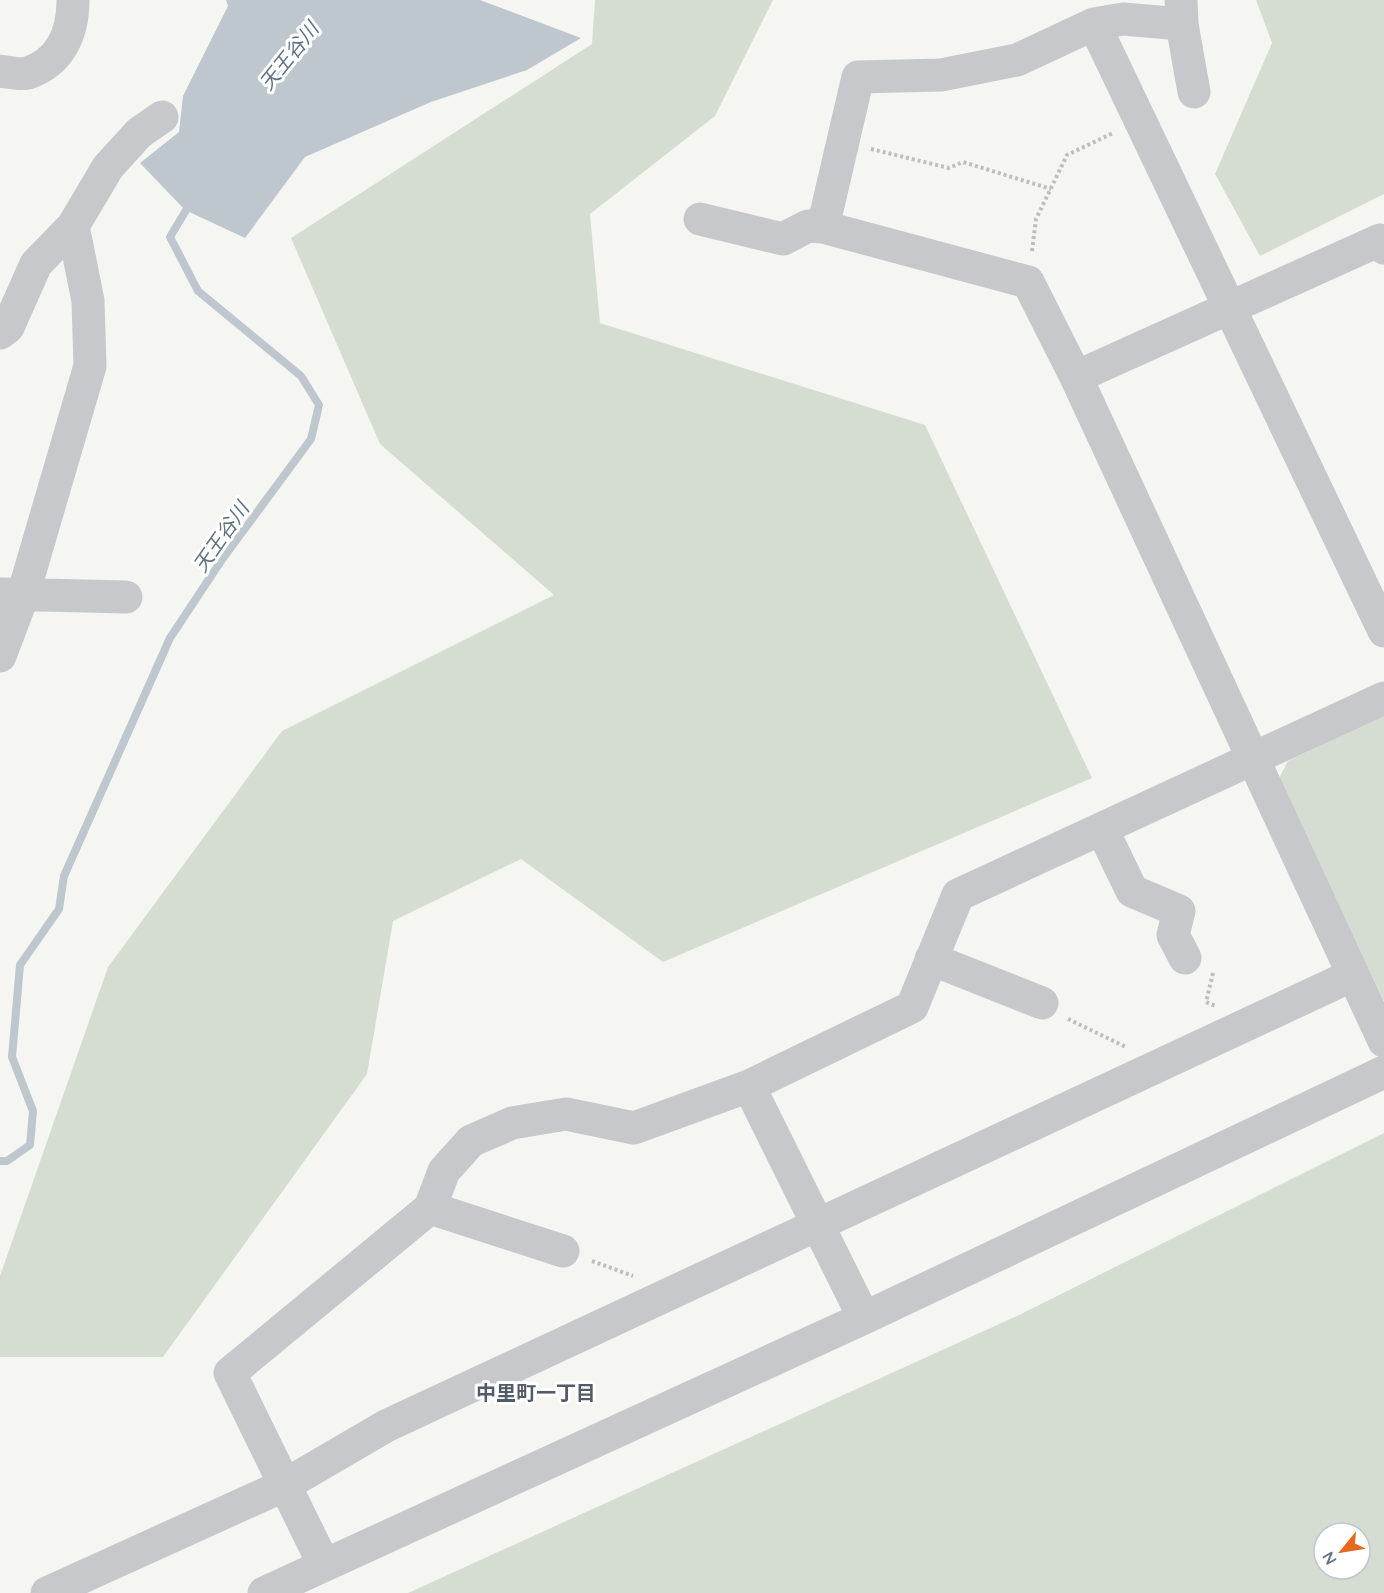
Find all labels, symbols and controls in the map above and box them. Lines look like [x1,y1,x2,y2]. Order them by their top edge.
water label: 天王谷川 [254,15,325,95]
water label: 天王谷川 [187,495,255,577]
district label: 中里町一丁目 [476,1380,596,1405]
north arrow [1312,1521,1372,1581]
text: N [1317,1548,1341,1569]

